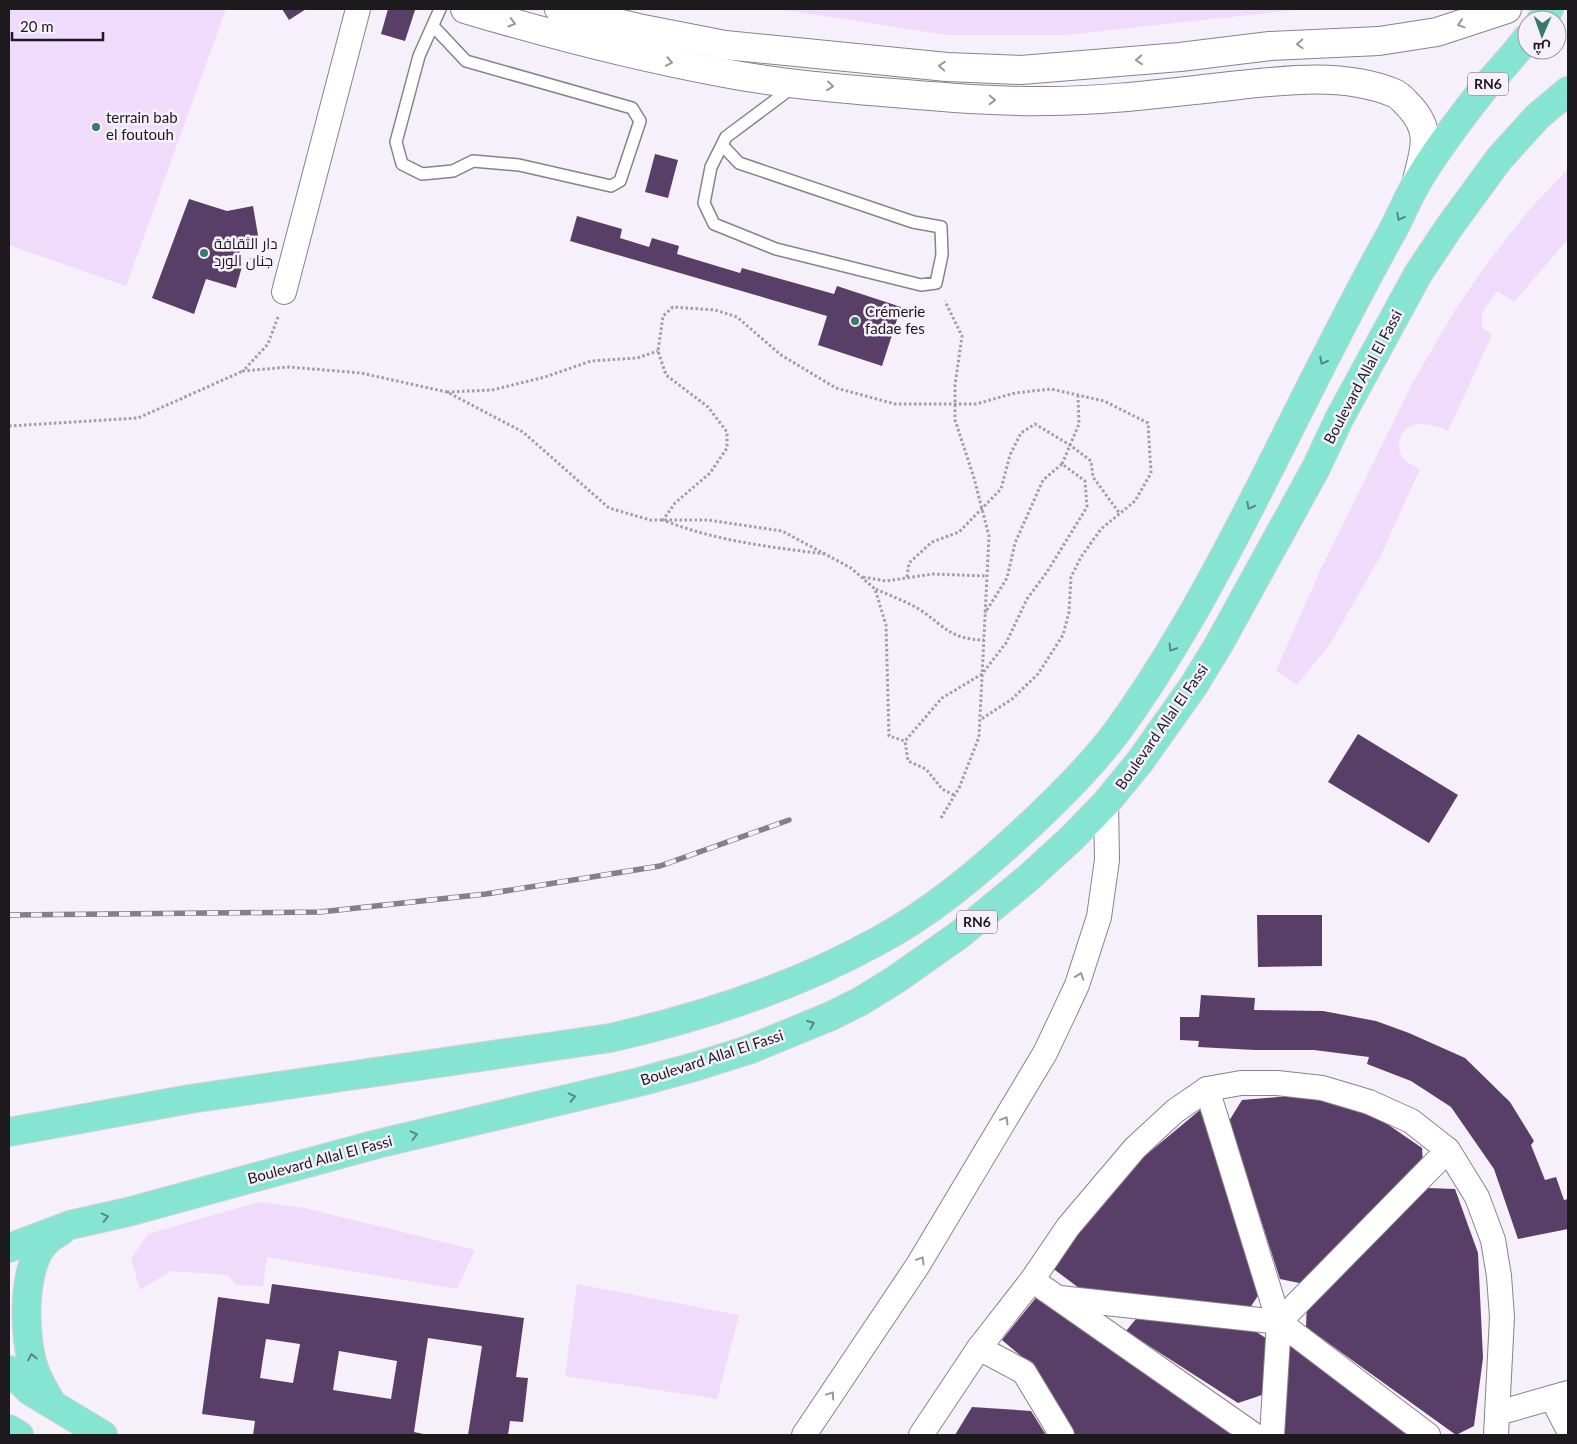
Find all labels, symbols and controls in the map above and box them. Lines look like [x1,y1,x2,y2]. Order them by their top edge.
scale bar [12,10,104,42]
north arrow [1517,10,1567,60]
text: 20 m [20,17,54,35]
one-way arrow [507,17,515,27]
one-way arrow [1457,18,1466,28]
one-way arrow [1296,38,1304,49]
text: ش [1532,39,1551,57]
one-way arrow [1135,55,1143,66]
one-way arrow [665,57,674,67]
one-way arrow [938,61,946,72]
road number: RN6 [1468,72,1508,96]
one-way arrow [826,81,834,92]
one-way arrow [988,94,996,105]
place label: terrain bab el foutouh [106,108,178,143]
marker: terrain bab el foutouh [90,121,102,133]
one-way arrow [1396,212,1406,221]
place label: دار الثقافة جنان الورد [214,234,277,271]
marker: دار الثقافة جنان الورد [198,247,210,259]
place label: Crémerie fadae fes [865,302,925,337]
street label: Boulevard Allal El Fassi [1319,306,1405,447]
marker: Crémerie fadae fes [849,315,861,327]
one-way arrow [1319,356,1329,365]
one-way arrow [1246,501,1256,510]
one-way arrow [1168,643,1178,652]
street label: Boulevard Allal El Fassi [1111,660,1211,793]
road number: RN6 [957,910,997,934]
one-way arrow [1074,972,1084,981]
one-way arrow [806,1020,815,1031]
street label: Boulevard Allal El Fassi [638,1025,785,1089]
one-way arrow [568,1092,577,1103]
one-way arrow [998,1116,1008,1125]
one-way arrow [410,1130,419,1141]
street label: Boulevard Allal El Fassi [245,1131,394,1187]
one-way arrow [101,1212,110,1223]
one-way arrow [915,1256,925,1265]
one-way arrow [27,1353,37,1362]
one-way arrow [825,1391,834,1400]

